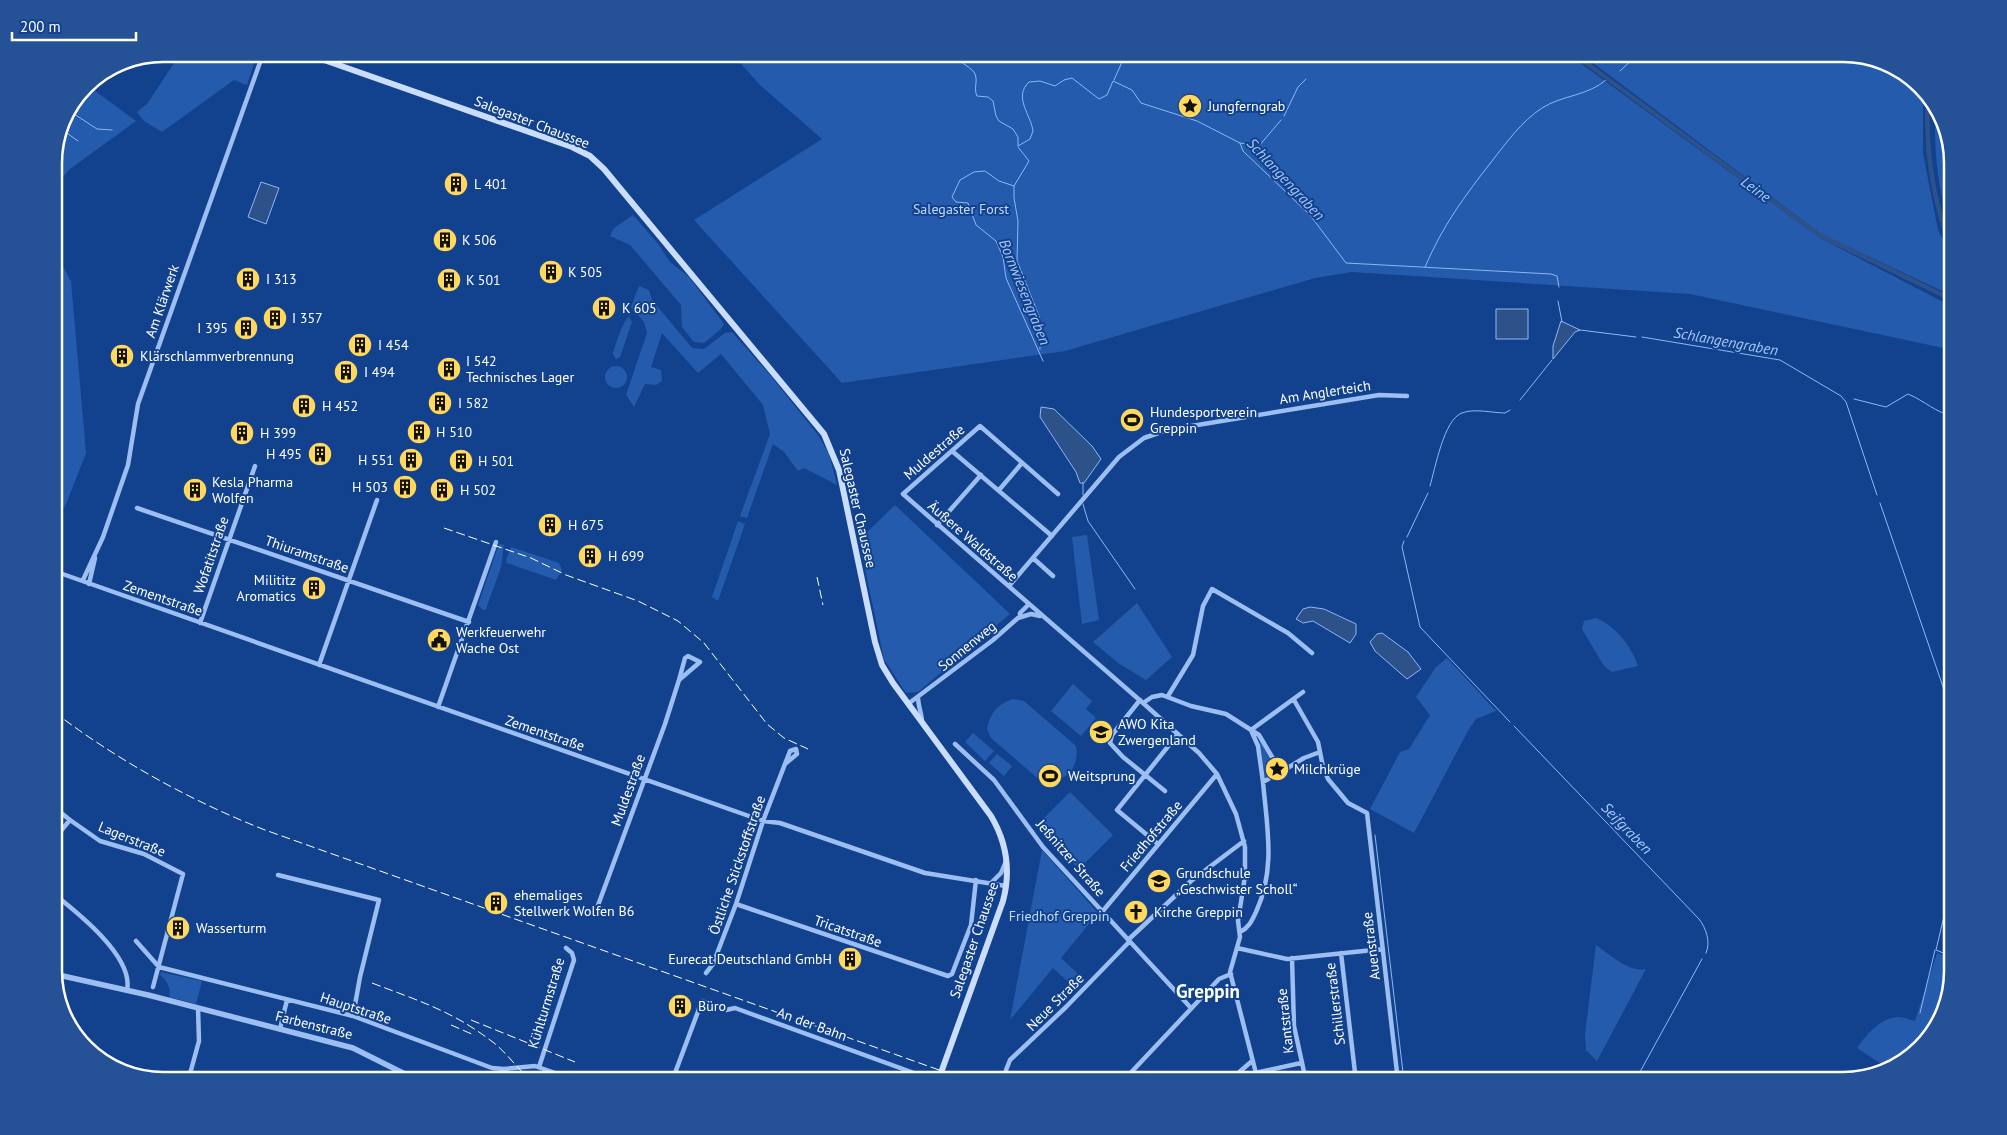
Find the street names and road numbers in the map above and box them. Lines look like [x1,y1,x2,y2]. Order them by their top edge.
street label: Salegaster Chaussee [472,92,592,152]
street label: Am Klärwerk [141,262,183,340]
street label: Am Anglerteich [1278,376,1372,408]
street label: Muldestraße [900,421,968,483]
street label: Salegaster Chaussee [836,447,880,569]
street label: Äußere Waldstraße [924,497,1022,585]
street label: Wofatitstraße [189,514,233,596]
street label: Thiuramstraße [263,531,351,577]
street label: Zementstraße [121,576,205,620]
street label: Sonnenweg [934,617,1000,675]
street label: Zementstraße [503,711,587,755]
street label: Muldestraße [607,752,649,828]
street label: Östliche Stickstoffstraße [705,793,769,937]
street label: Friedhofstraße [1116,797,1186,875]
street label: Jeßnitzer Straße [1032,815,1109,900]
street label: Lagerstraße [96,817,168,861]
street label: Salegaster Chaussee [946,879,1002,1001]
street label: Tricatstraße [812,911,884,951]
street label: Auenstraße [1358,911,1384,981]
street label: Kühlturmstraße [524,955,568,1051]
street label: Schillerstraße [1321,962,1349,1046]
street label: Neue Straße [1022,969,1088,1035]
street label: Hauptstraße [318,988,394,1028]
street label: Kantstraße [1273,988,1297,1054]
street label: An der Bahn [775,1003,849,1045]
street label: Farbenstraße [273,1007,355,1043]

